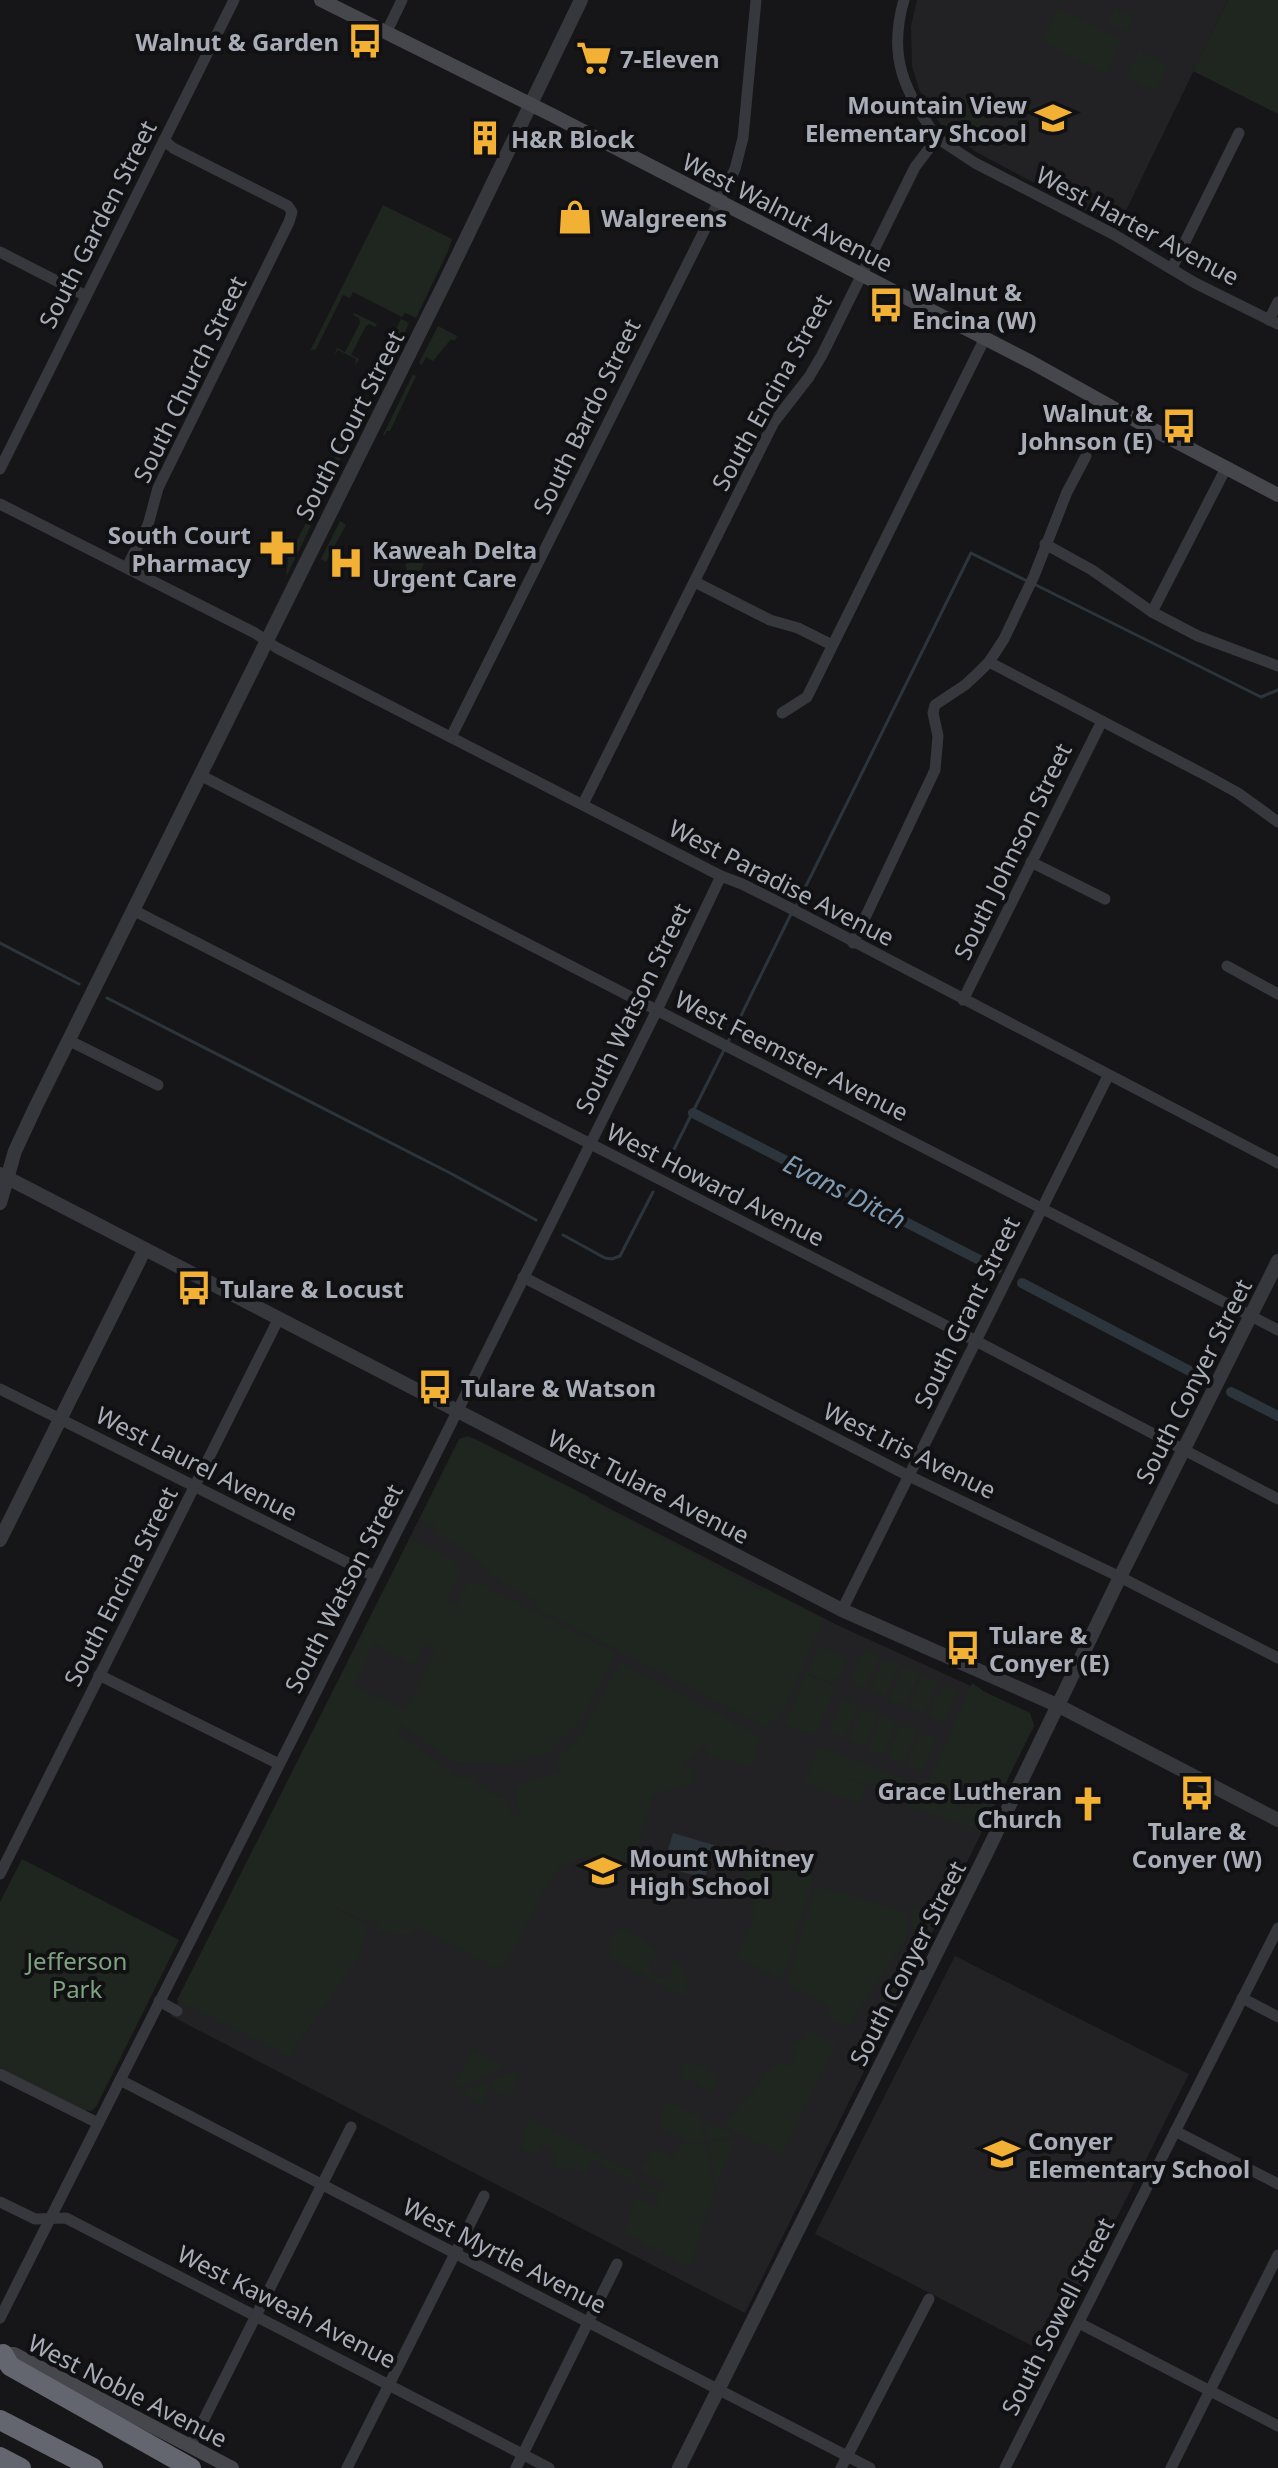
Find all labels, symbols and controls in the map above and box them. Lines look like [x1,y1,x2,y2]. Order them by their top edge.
bus stop icon: Walnut & Garden [346,22,384,60]
place label: Walnut & Garden [136,25,339,58]
supermarket icon: 7-Eleven [575,39,613,77]
place label: 7-Eleven [620,42,719,75]
place label: Mountain View Elementary Shcool [805,88,1027,149]
school or university icon: Mountain View Elementary Shcool [1034,99,1072,137]
street label: South Garden Street [30,114,164,334]
building icon: H&R Block [466,119,504,157]
place label: H&R Block [511,122,635,155]
street label: West Walnut Avenue [677,145,899,279]
street label: West Harter Avenue [1031,157,1245,293]
shop icon: Walgreens [556,198,594,236]
place label: Walgreens [601,201,727,234]
street label: South Church Street [125,270,254,488]
place label: Walnut & Encina (W) [912,275,1036,336]
bus stop icon: Walnut & Encina (W) [867,286,905,324]
street label: South Encina Street [703,288,839,496]
street label: South Bardo Street [524,313,648,519]
street label: South Court Street [287,324,411,525]
place label: Walnut & Johnson (E) [1018,396,1153,457]
bus stop icon: Walnut & Johnson (E) [1160,407,1198,445]
place label: South Court Pharmacy [108,518,251,579]
pharmacy icon: South Court Pharmacy [258,529,296,567]
place label: Kaweah Delta Urgent Care [372,533,537,594]
hospital icon: Kaweah Delta Urgent Care [327,544,365,582]
street label: South Johnson Street [945,737,1079,965]
street label: West Paradise Avenue [664,811,900,953]
street label: South Watson Street [567,897,697,1119]
street label: West Feemster Avenue [670,982,914,1128]
street label: West Howard Avenue [601,1115,831,1253]
water label: Evans Ditch [778,1145,912,1237]
street label: South Grant Street [905,1210,1027,1413]
bus stop icon: Tulare & Locust [175,1269,213,1307]
place label: Tulare & Locust [220,1272,404,1305]
street label: South Conyer Street [1127,1273,1259,1489]
bus stop icon: Tulare & Watson [416,1368,454,1406]
place label: Tulare & Watson [461,1371,656,1404]
street label: West Iris Avenue [818,1394,1002,1506]
street label: West Laurel Avenue [90,1398,304,1528]
street label: West Tulare Avenue [543,1421,755,1551]
street label: South Watson Street [276,1478,410,1698]
street label: South Encina Street [55,1480,185,1691]
place label: Tulare & Conyer (E) [989,1618,1110,1679]
bus stop icon: Tulare & Conyer (E) [944,1629,982,1667]
place label: Grace Lutheran Church [877,1774,1062,1835]
bus stop icon: Tulare & Conyer (W) [1178,1774,1216,1812]
church icon: Grace Lutheran Church [1069,1785,1107,1823]
place label: Tulare & Conyer (W) [1132,1814,1262,1875]
place label: Mount Whitney High School [629,1841,814,1902]
school or university icon: Mount Whitney High School [584,1852,622,1890]
street label: South Conyer Street [841,1855,973,2071]
park label: Jefferson Park [25,1944,127,2005]
place label: Conyer Elementary School [1028,2124,1250,2185]
school or university icon: Conyer Elementary School [983,2135,1021,2173]
street label: West Myrtle Avenue [397,2189,613,2321]
street label: South Sowell Street [993,2211,1121,2420]
street label: West Kaweah Avenue [172,2237,402,2375]
street label: West Noble Avenue [23,2325,233,2455]

